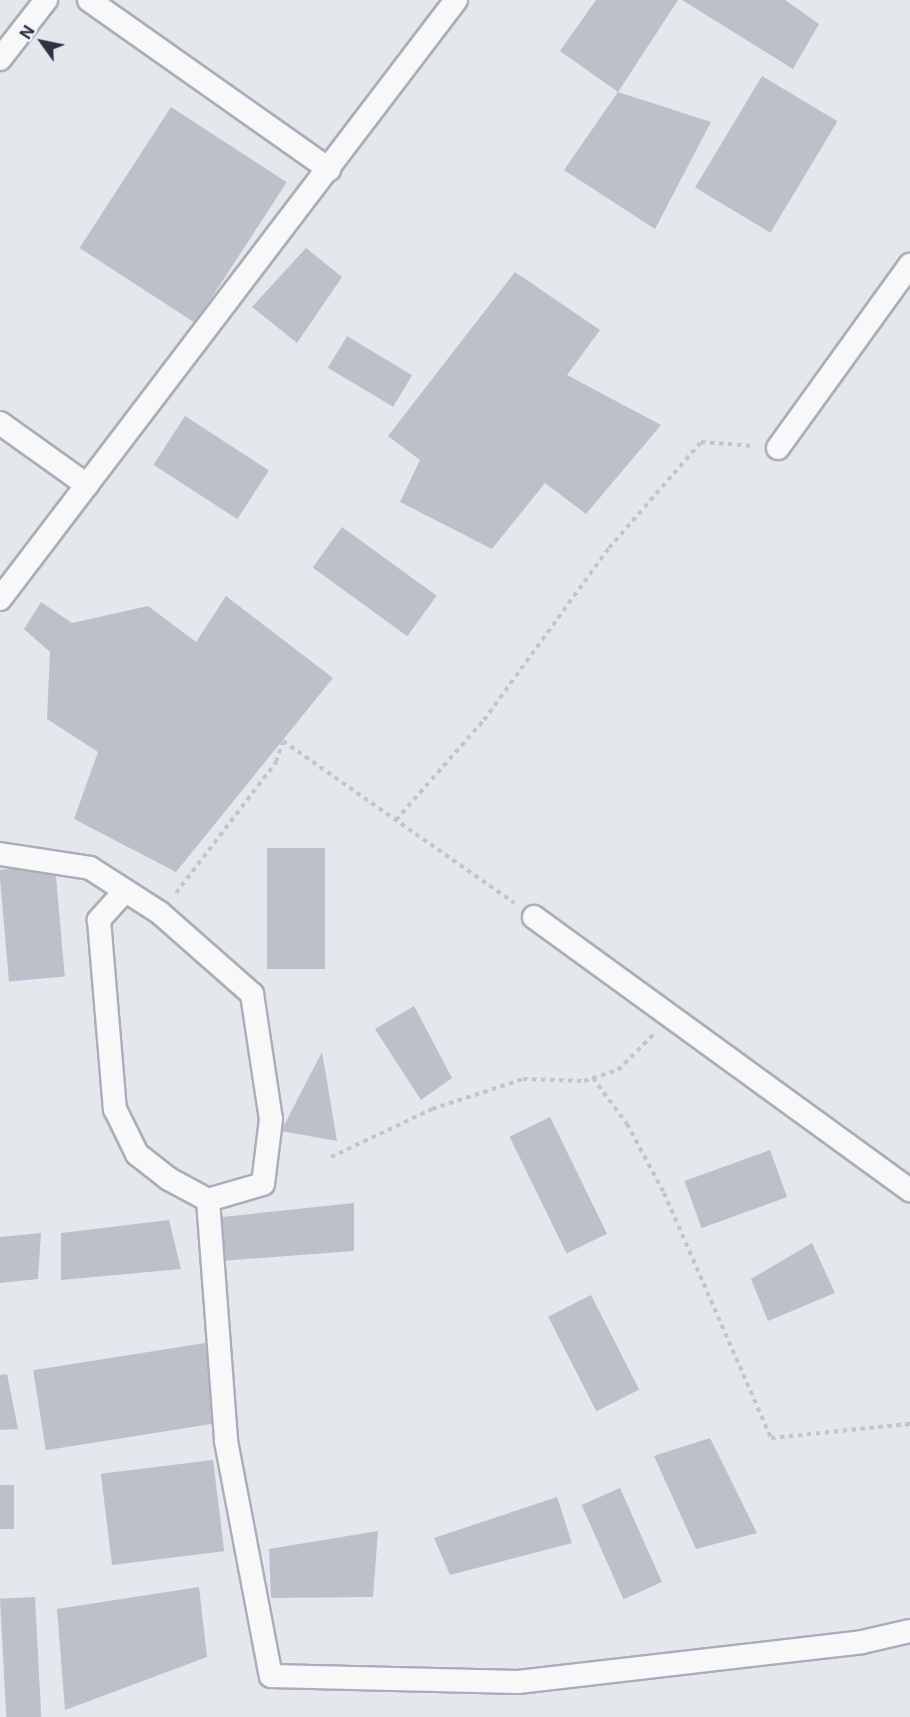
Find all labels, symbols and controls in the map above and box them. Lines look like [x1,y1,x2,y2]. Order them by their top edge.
north arrow [12,12,72,72]
text: N [15,22,39,43]

